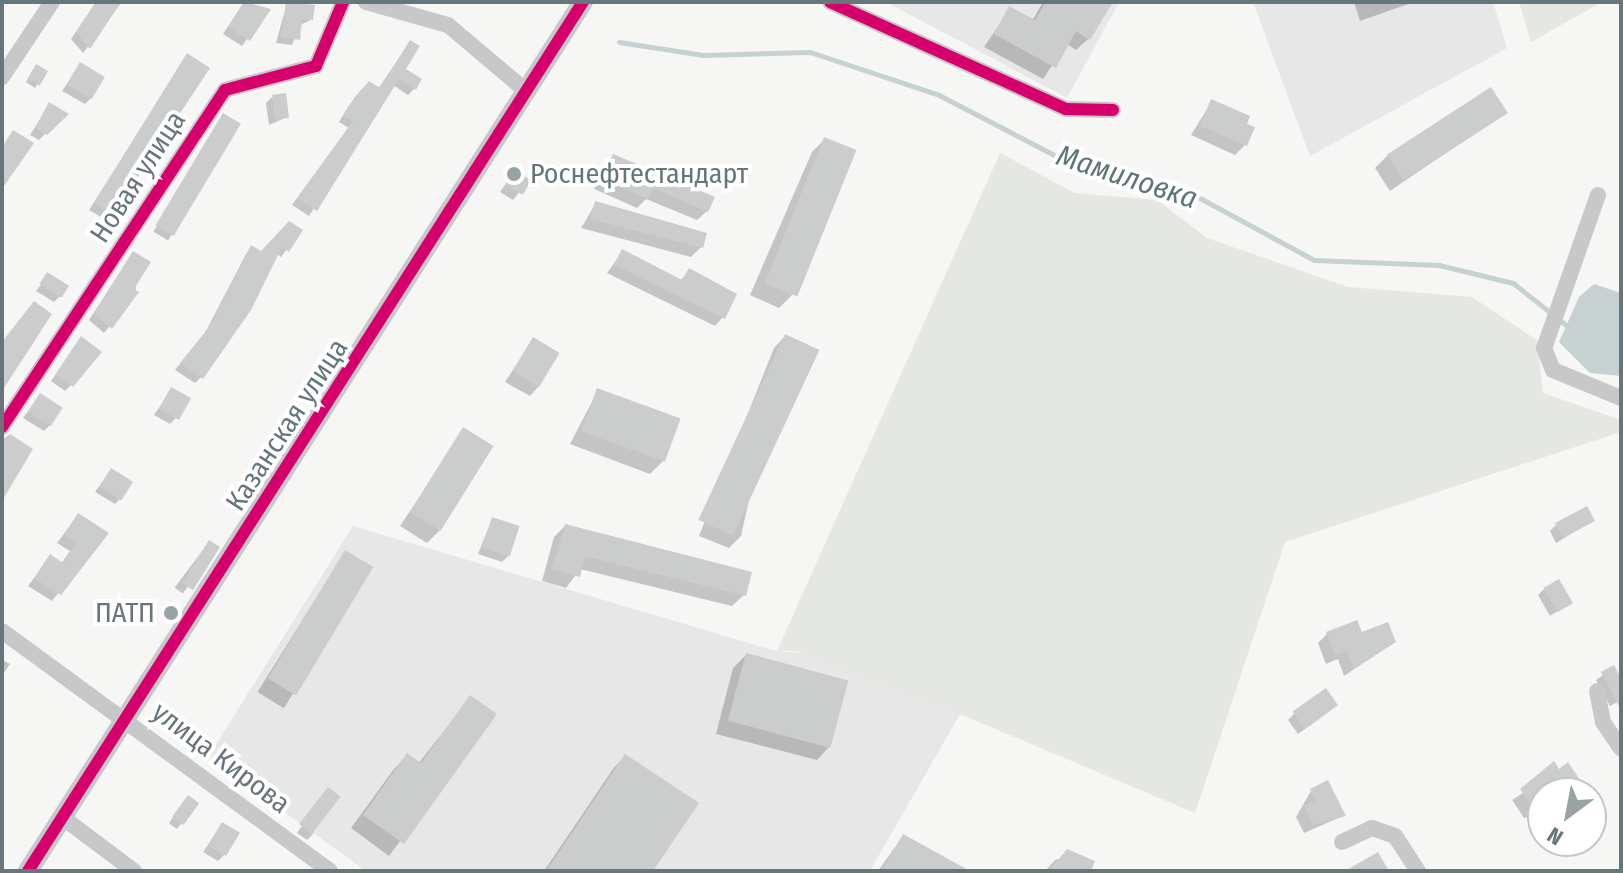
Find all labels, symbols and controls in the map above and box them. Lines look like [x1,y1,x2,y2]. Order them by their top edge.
street label: Новая улица [83,105,193,249]
water label: Мамиловка [1052,137,1202,217]
place label: Роснефтестандарт [530,157,748,191]
marker: Роснефтестандарт [505,165,523,183]
street label: Казанская улица [219,333,355,517]
place label: ПАТП [95,596,155,630]
marker: ПАТП [162,604,180,622]
street label: улица Кирова [145,695,297,821]
north arrow [1527,777,1607,857]
text: N [1542,821,1568,851]

